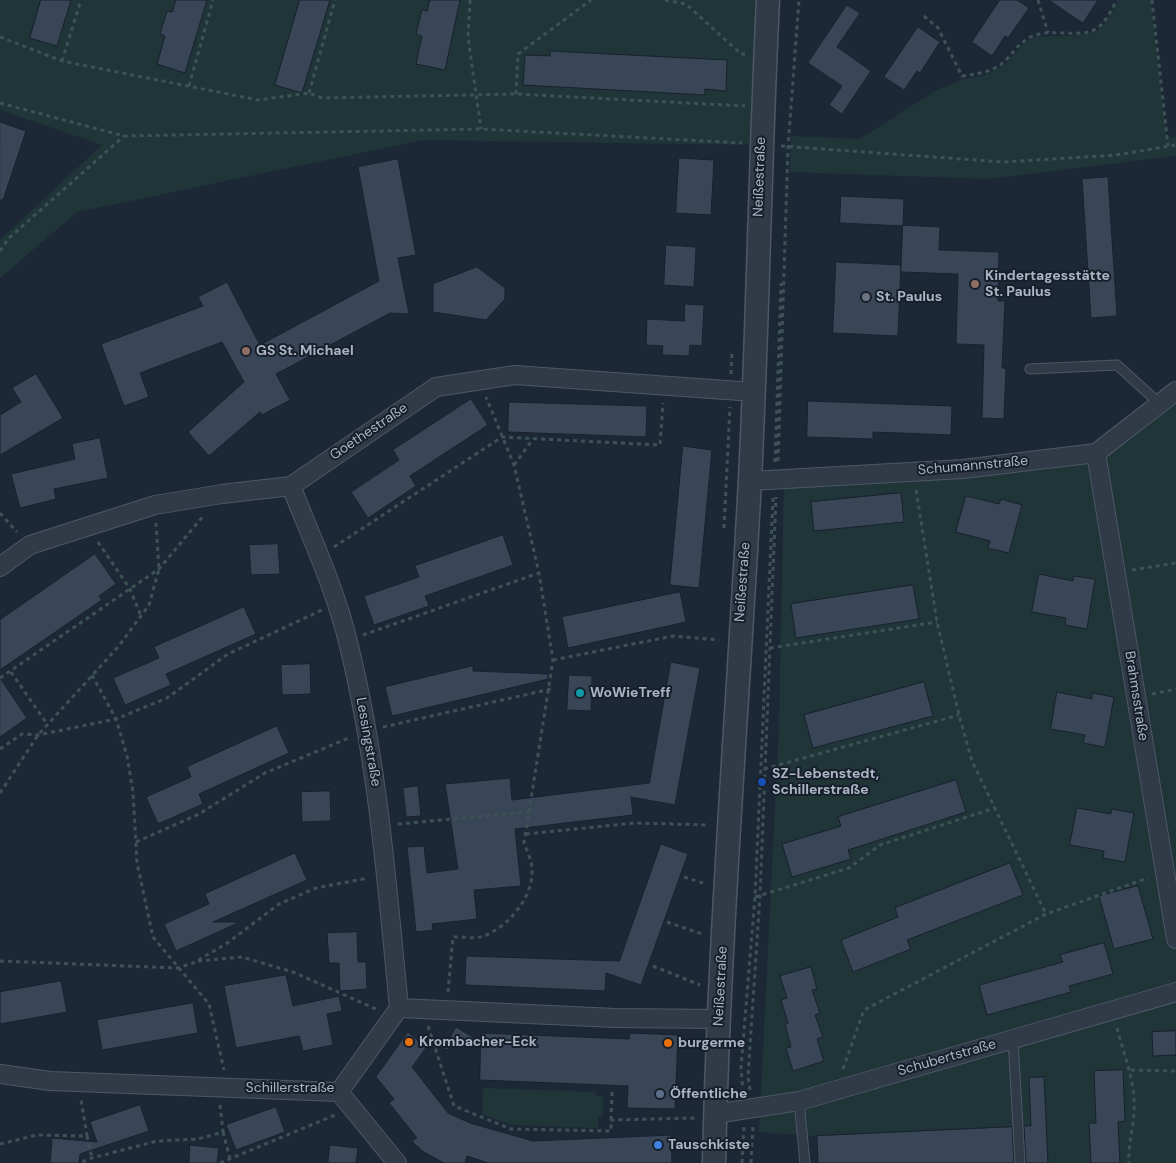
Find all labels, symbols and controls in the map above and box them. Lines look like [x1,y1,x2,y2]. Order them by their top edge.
street label: Neißestraße [750,137,770,217]
place label: Kindertagesstätte St. Paulus [985,268,1110,300]
marker: Kindertagesstätte St. Paulus [969,278,981,290]
place label: St. Paulus [876,289,942,305]
marker: St. Paulus [860,291,872,303]
place label: GS St. Michael [256,343,354,359]
marker: GS St. Michael [240,345,252,357]
street label: Goethestraße [327,400,411,464]
street label: Schumannstraße [917,453,1029,479]
street label: Neißestraße [732,542,754,622]
street label: Brahmsstraße [1121,650,1151,742]
place label: WoWieTreff [590,685,671,701]
marker: WoWieTreff [574,687,586,699]
street label: Lessingstraße [352,696,384,788]
place label: SZ-Lebenstedt, Schillerstraße [772,766,879,799]
marker: SZ-Lebenstedt, Schillerstraße [756,776,768,788]
street label: Neißestraße [711,946,731,1026]
place label: Krombacher-Eck [419,1034,537,1050]
place label: burgerme [678,1035,745,1051]
marker: Krombacher-Eck [403,1036,415,1048]
street label: Schubertstraße [896,1036,998,1080]
marker: burgerme [662,1037,674,1049]
street label: Schillerstraße [246,1080,334,1096]
place label: Öffentliche [670,1086,747,1102]
marker: Öffentliche [654,1088,666,1100]
place label: Tauschkiste [668,1137,750,1153]
marker: Tauschkiste [652,1139,664,1151]

